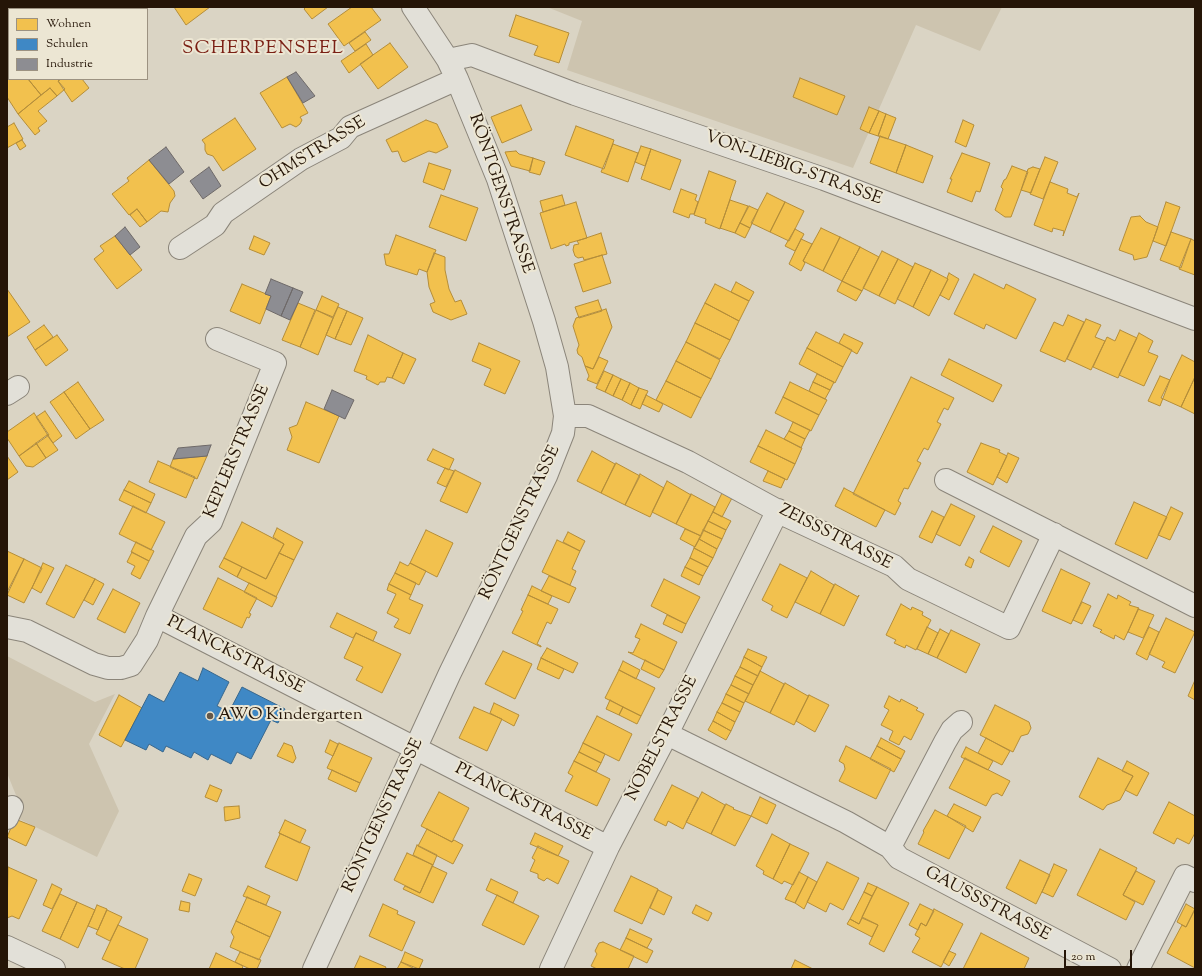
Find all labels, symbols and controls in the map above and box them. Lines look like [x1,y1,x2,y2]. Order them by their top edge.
legend [8,8,148,80]
text: Wohnen [46,15,91,33]
text: Schulen [46,35,88,53]
district label: SCHERPENSEEL [182,39,344,61]
text: Industrie [46,55,93,73]
street label: RÖNTGENSTRASSE [463,111,537,277]
street label: OHMSTRASSE [256,113,370,195]
street label: VON-LIEBIG-STRASSE [702,127,884,211]
street label: KEPLERSTRASSE [201,382,275,522]
street label: RÖNTGENSTRASSE [476,443,566,603]
street label: ZEISSSTRASSE [775,501,895,575]
street label: PLANCKSTRASSE [163,613,307,699]
street label: NOBELSTRASSE [623,673,703,805]
place label: AWO Kindergarten [218,706,363,726]
marker: AWO Kindergarten [205,711,215,721]
street label: RÖNTGENSTRASSE [339,736,429,896]
street label: PLANCKSTRASSE [451,760,595,846]
street label: GAUSSSTRASSE [921,863,1053,947]
scale bar [1066,942,1134,968]
text: 20 m [1071,948,1095,966]

